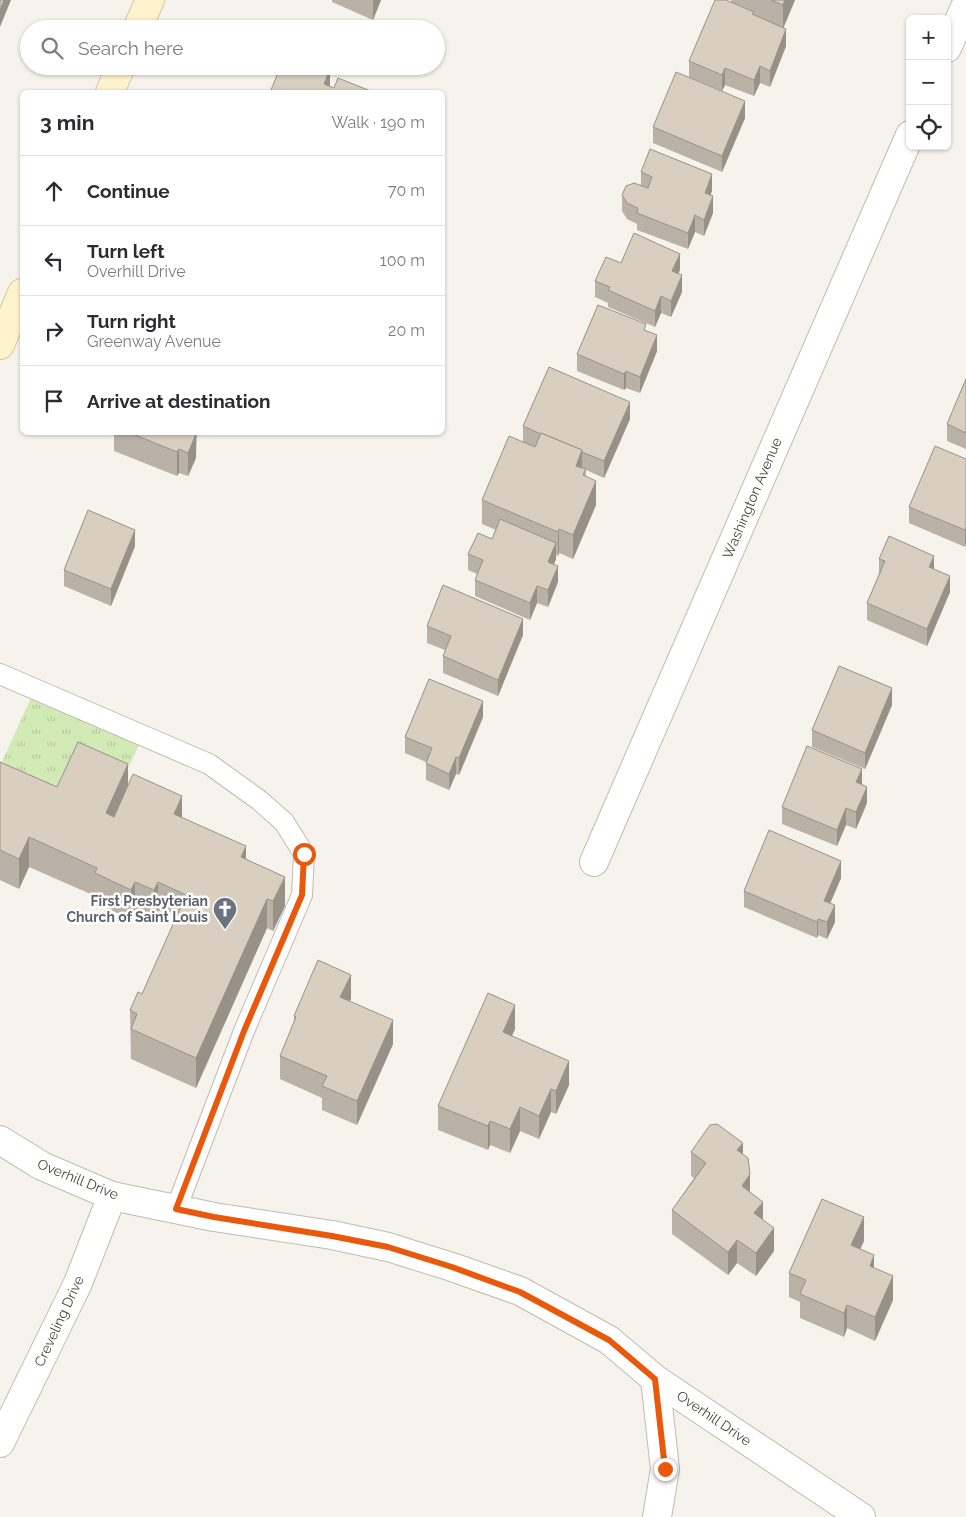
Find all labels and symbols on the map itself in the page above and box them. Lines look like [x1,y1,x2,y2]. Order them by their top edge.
street label: Washington Avenue [719,435,785,561]
route start [293,843,316,866]
place label: First Presbyterian Church of Saint Louis [67,893,208,925]
church icon: First Presbyterian Church of Saint Louis [212,896,238,930]
street label: Overhill Drive [35,1155,121,1203]
street label: Creveling Drive [31,1273,87,1369]
street label: Overhill Drive [674,1387,754,1449]
route end [654,1458,677,1481]

